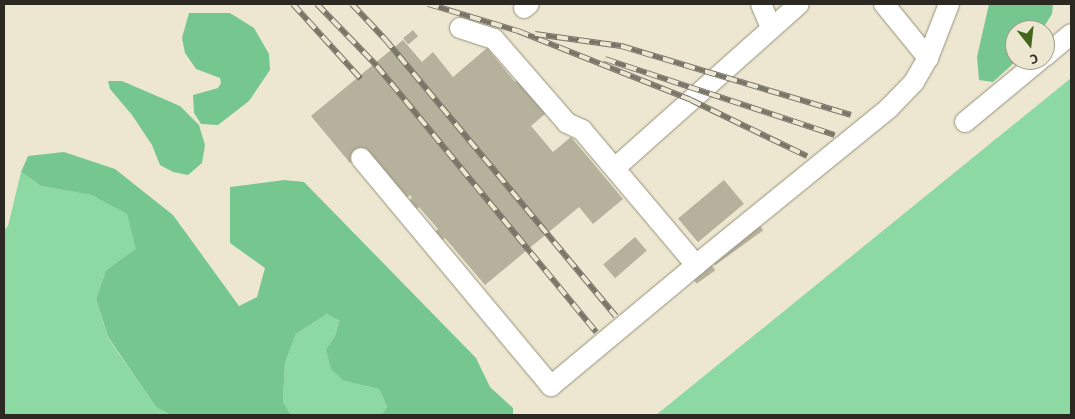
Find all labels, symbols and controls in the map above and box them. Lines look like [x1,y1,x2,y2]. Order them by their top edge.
north arrow [1005,20,1055,70]
text: С [1028,51,1040,66]

